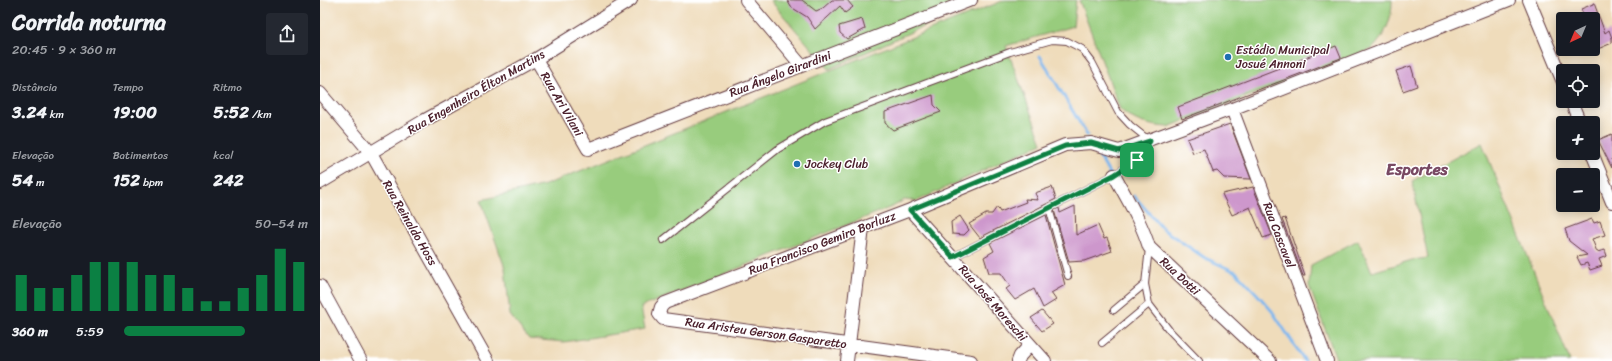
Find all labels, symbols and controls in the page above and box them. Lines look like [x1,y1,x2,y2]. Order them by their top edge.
text: Corrida noturna [12,3,166,42]
north arrow [1556,12,1600,56]
map controls [1556,12,1600,212]
button: share [266,13,308,55]
text: 20:45 · 9 × 360 m [12,38,116,61]
place label: Estádio Municipal Josué Annoni [1235,39,1330,75]
street label: Rua Engenheiro Élton Martins [403,43,549,140]
street label: Rua Ângelo Girardini [726,44,835,104]
marker: Estádio Municipal Josué Annoni [1223,52,1233,62]
button: locate [1556,64,1600,108]
street label: Rua Ari Vilani [535,67,590,141]
text: Distância [12,78,57,97]
text: Tempo [113,78,143,97]
text: Ritmo [213,78,242,97]
text: 3.24 [12,97,47,127]
text: 19:00 [113,97,157,127]
text: 5:52 [213,97,249,127]
text: km [47,105,64,124]
text: /km [249,105,272,124]
button: + [1556,116,1600,160]
pin [1120,143,1154,177]
text: Elevação [12,146,54,165]
text: Batimentos [113,146,168,165]
text: kcal [213,146,233,165]
icon: arrive [1126,149,1148,171]
place label: Jockey Club [804,153,869,175]
district label: Esportes [1386,155,1449,184]
marker: Jockey Club [792,159,802,169]
text: 54 [12,165,33,195]
text: 152 [113,165,140,195]
text: 242 [213,165,244,195]
button: − [1556,168,1600,212]
text: m [33,173,44,192]
text: bpm [140,173,163,192]
street label: Rua Reinaldo Hoss [376,176,444,271]
street label: Rua Cascavel [1256,199,1302,272]
street label: Rua Francisco Gemiro Borluzz [745,205,899,281]
text: Elevação [12,212,62,235]
text: 50–54 m [255,212,308,235]
street label: Rua Dotti [1155,251,1206,301]
street label: Rua José Moreschi [953,259,1033,347]
street label: Rua Aristeu Gerson Gasparetto [684,311,848,355]
text: 360 m [12,320,48,343]
text: 5:59 [76,320,104,343]

